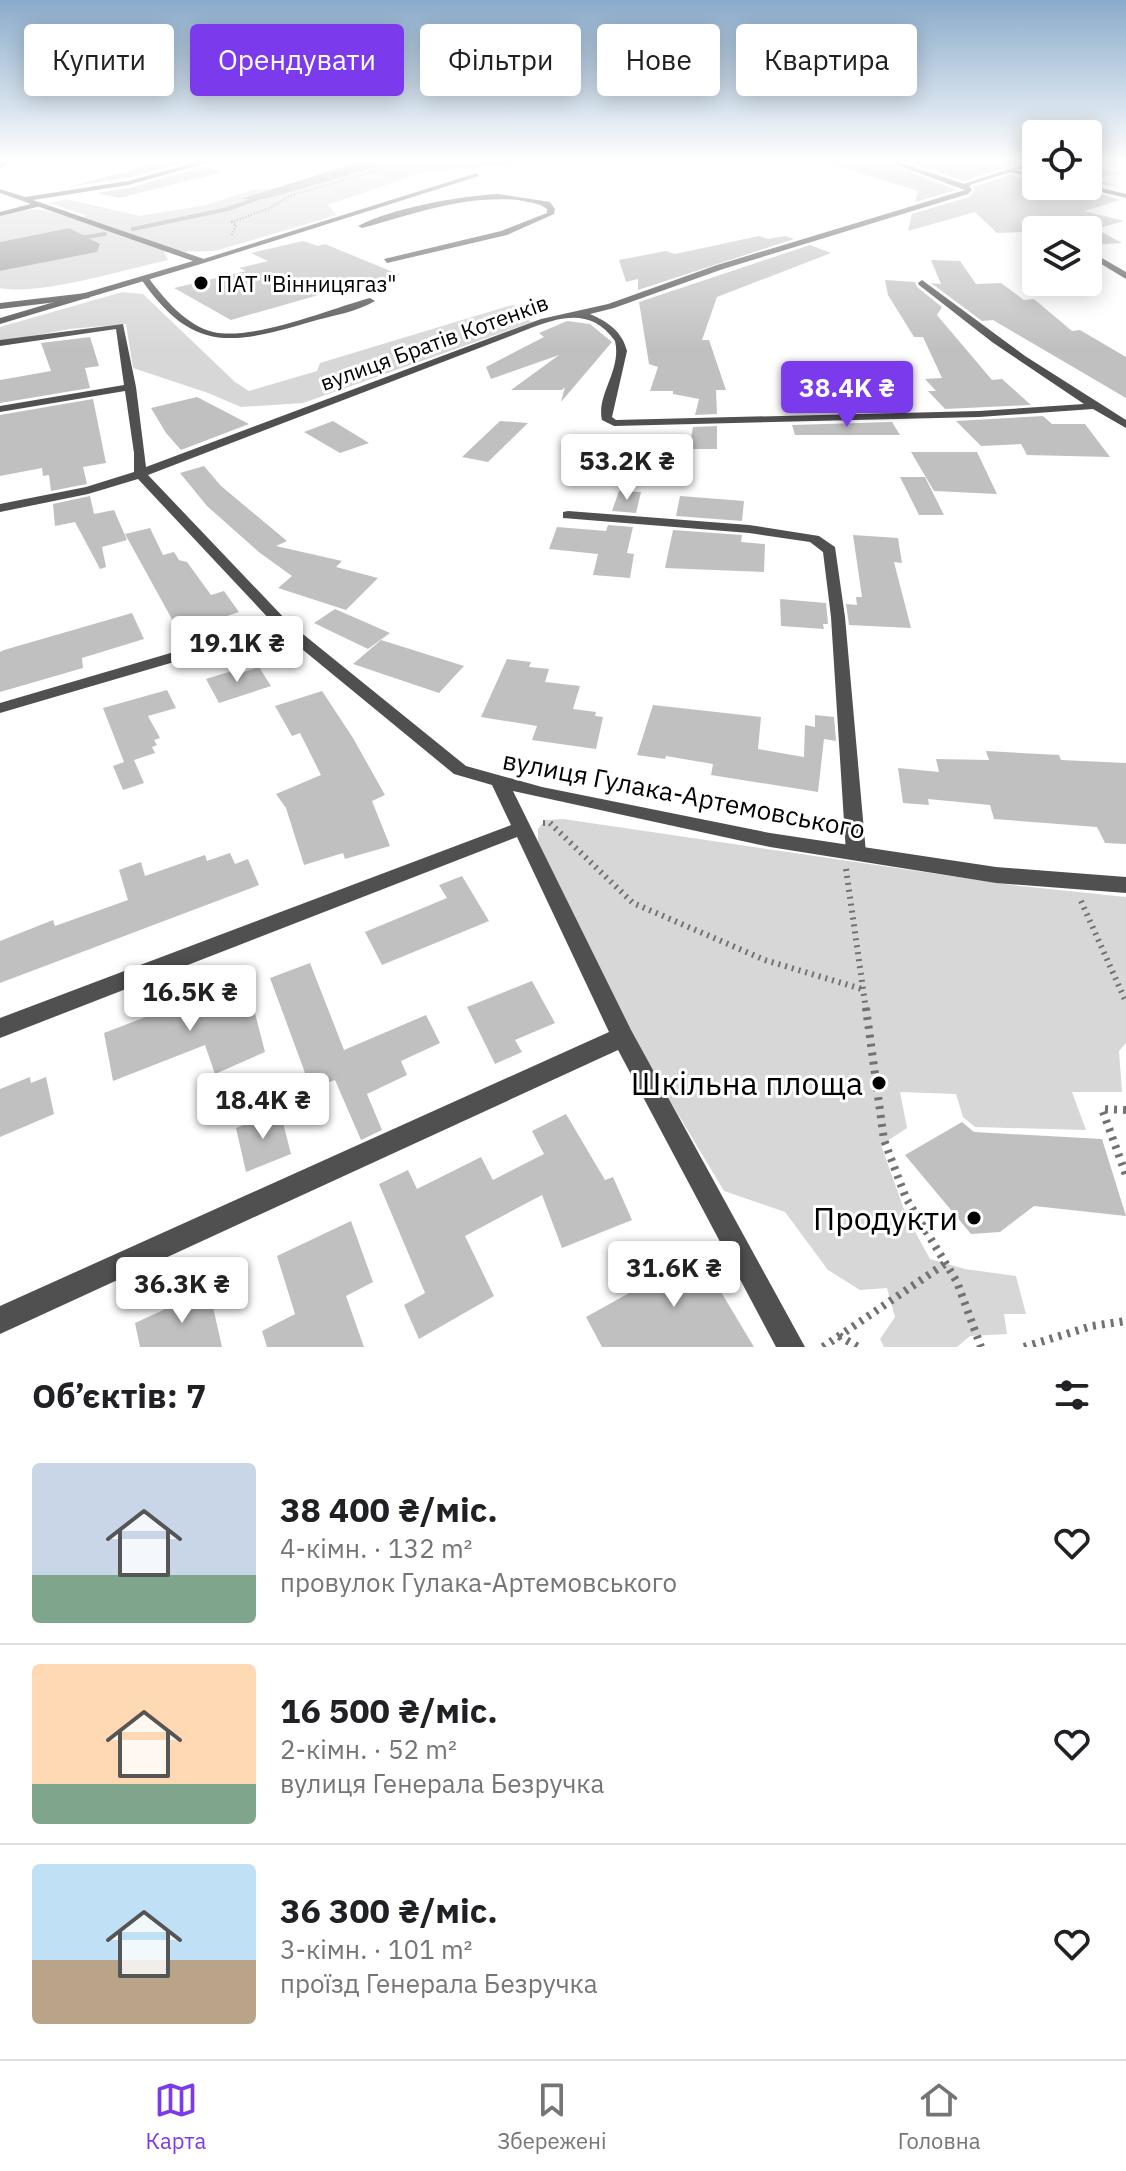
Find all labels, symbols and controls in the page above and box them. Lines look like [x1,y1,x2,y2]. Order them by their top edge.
chip: Купити [24,24,174,96]
chip: Орендувати [190,24,404,96]
chip: Фільтри [420,24,581,96]
chip: Нове [597,24,720,96]
chip: Квартира [736,24,917,96]
map controls [1022,120,1102,296]
button: locate [1022,120,1102,200]
button: layers [1022,216,1102,296]
place label: ПАТ "Вінницягаз" [217,269,396,298]
marker: ПАТ "Вінницягаз" [192,274,210,292]
street label: вулиця Братів Котенків [316,287,552,397]
pin: 38.4K ₴ [773,361,921,429]
text: 38.4K ₴ [799,370,895,404]
pin: 53.2K ₴ [553,434,701,502]
text: 53.2K ₴ [579,443,675,477]
pin: 19.1K ₴ [163,616,311,684]
text: 19.1K ₴ [189,625,285,659]
street label: вулиця Гулака-Артемовського [500,742,868,846]
pin: 16.5K ₴ [116,965,264,1033]
text: 16.5K ₴ [142,974,238,1008]
place label: Шкільна площа [631,1062,863,1104]
pin: 18.4K ₴ [189,1073,337,1141]
marker: Шкільна площа [870,1074,888,1092]
text: 18.4K ₴ [215,1082,311,1116]
place label: Продукти [813,1197,958,1239]
marker: Продукти [965,1209,983,1227]
pin: 31.6K ₴ [600,1241,748,1309]
text: 31.6K ₴ [626,1250,722,1284]
pin: 36.3K ₴ [108,1257,256,1325]
text: 36.3K ₴ [134,1266,230,1300]
text: Об’єктів: 7 [32,1373,206,1417]
icon: filters [1050,1373,1094,1417]
text: 38 400 ₴/міс. [280,1487,498,1531]
icon: home [96,1495,192,1591]
icon: heart [1050,1521,1094,1565]
text: 4-кімн. · 132 m² [280,1531,473,1565]
text: провулок Гулака-Артемовського [280,1565,677,1599]
text: 16 500 ₴/міс. [280,1688,498,1732]
icon: home [96,1696,192,1792]
icon: heart [1050,1722,1094,1766]
text: 2-кімн. · 52 m² [280,1732,457,1766]
text: вулиця Генерала Безручка [280,1766,604,1800]
text: 36 300 ₴/міс. [280,1888,498,1932]
icon: home [96,1896,192,1992]
icon: heart [1050,1922,1094,1966]
text: 3-кімн. · 101 m² [280,1932,473,1966]
text: проїзд Генерала Безручка [280,1966,598,2000]
tab: Карта [146,2078,206,2155]
tab: Збережені [497,2078,606,2155]
tab: Головна [898,2078,980,2155]

